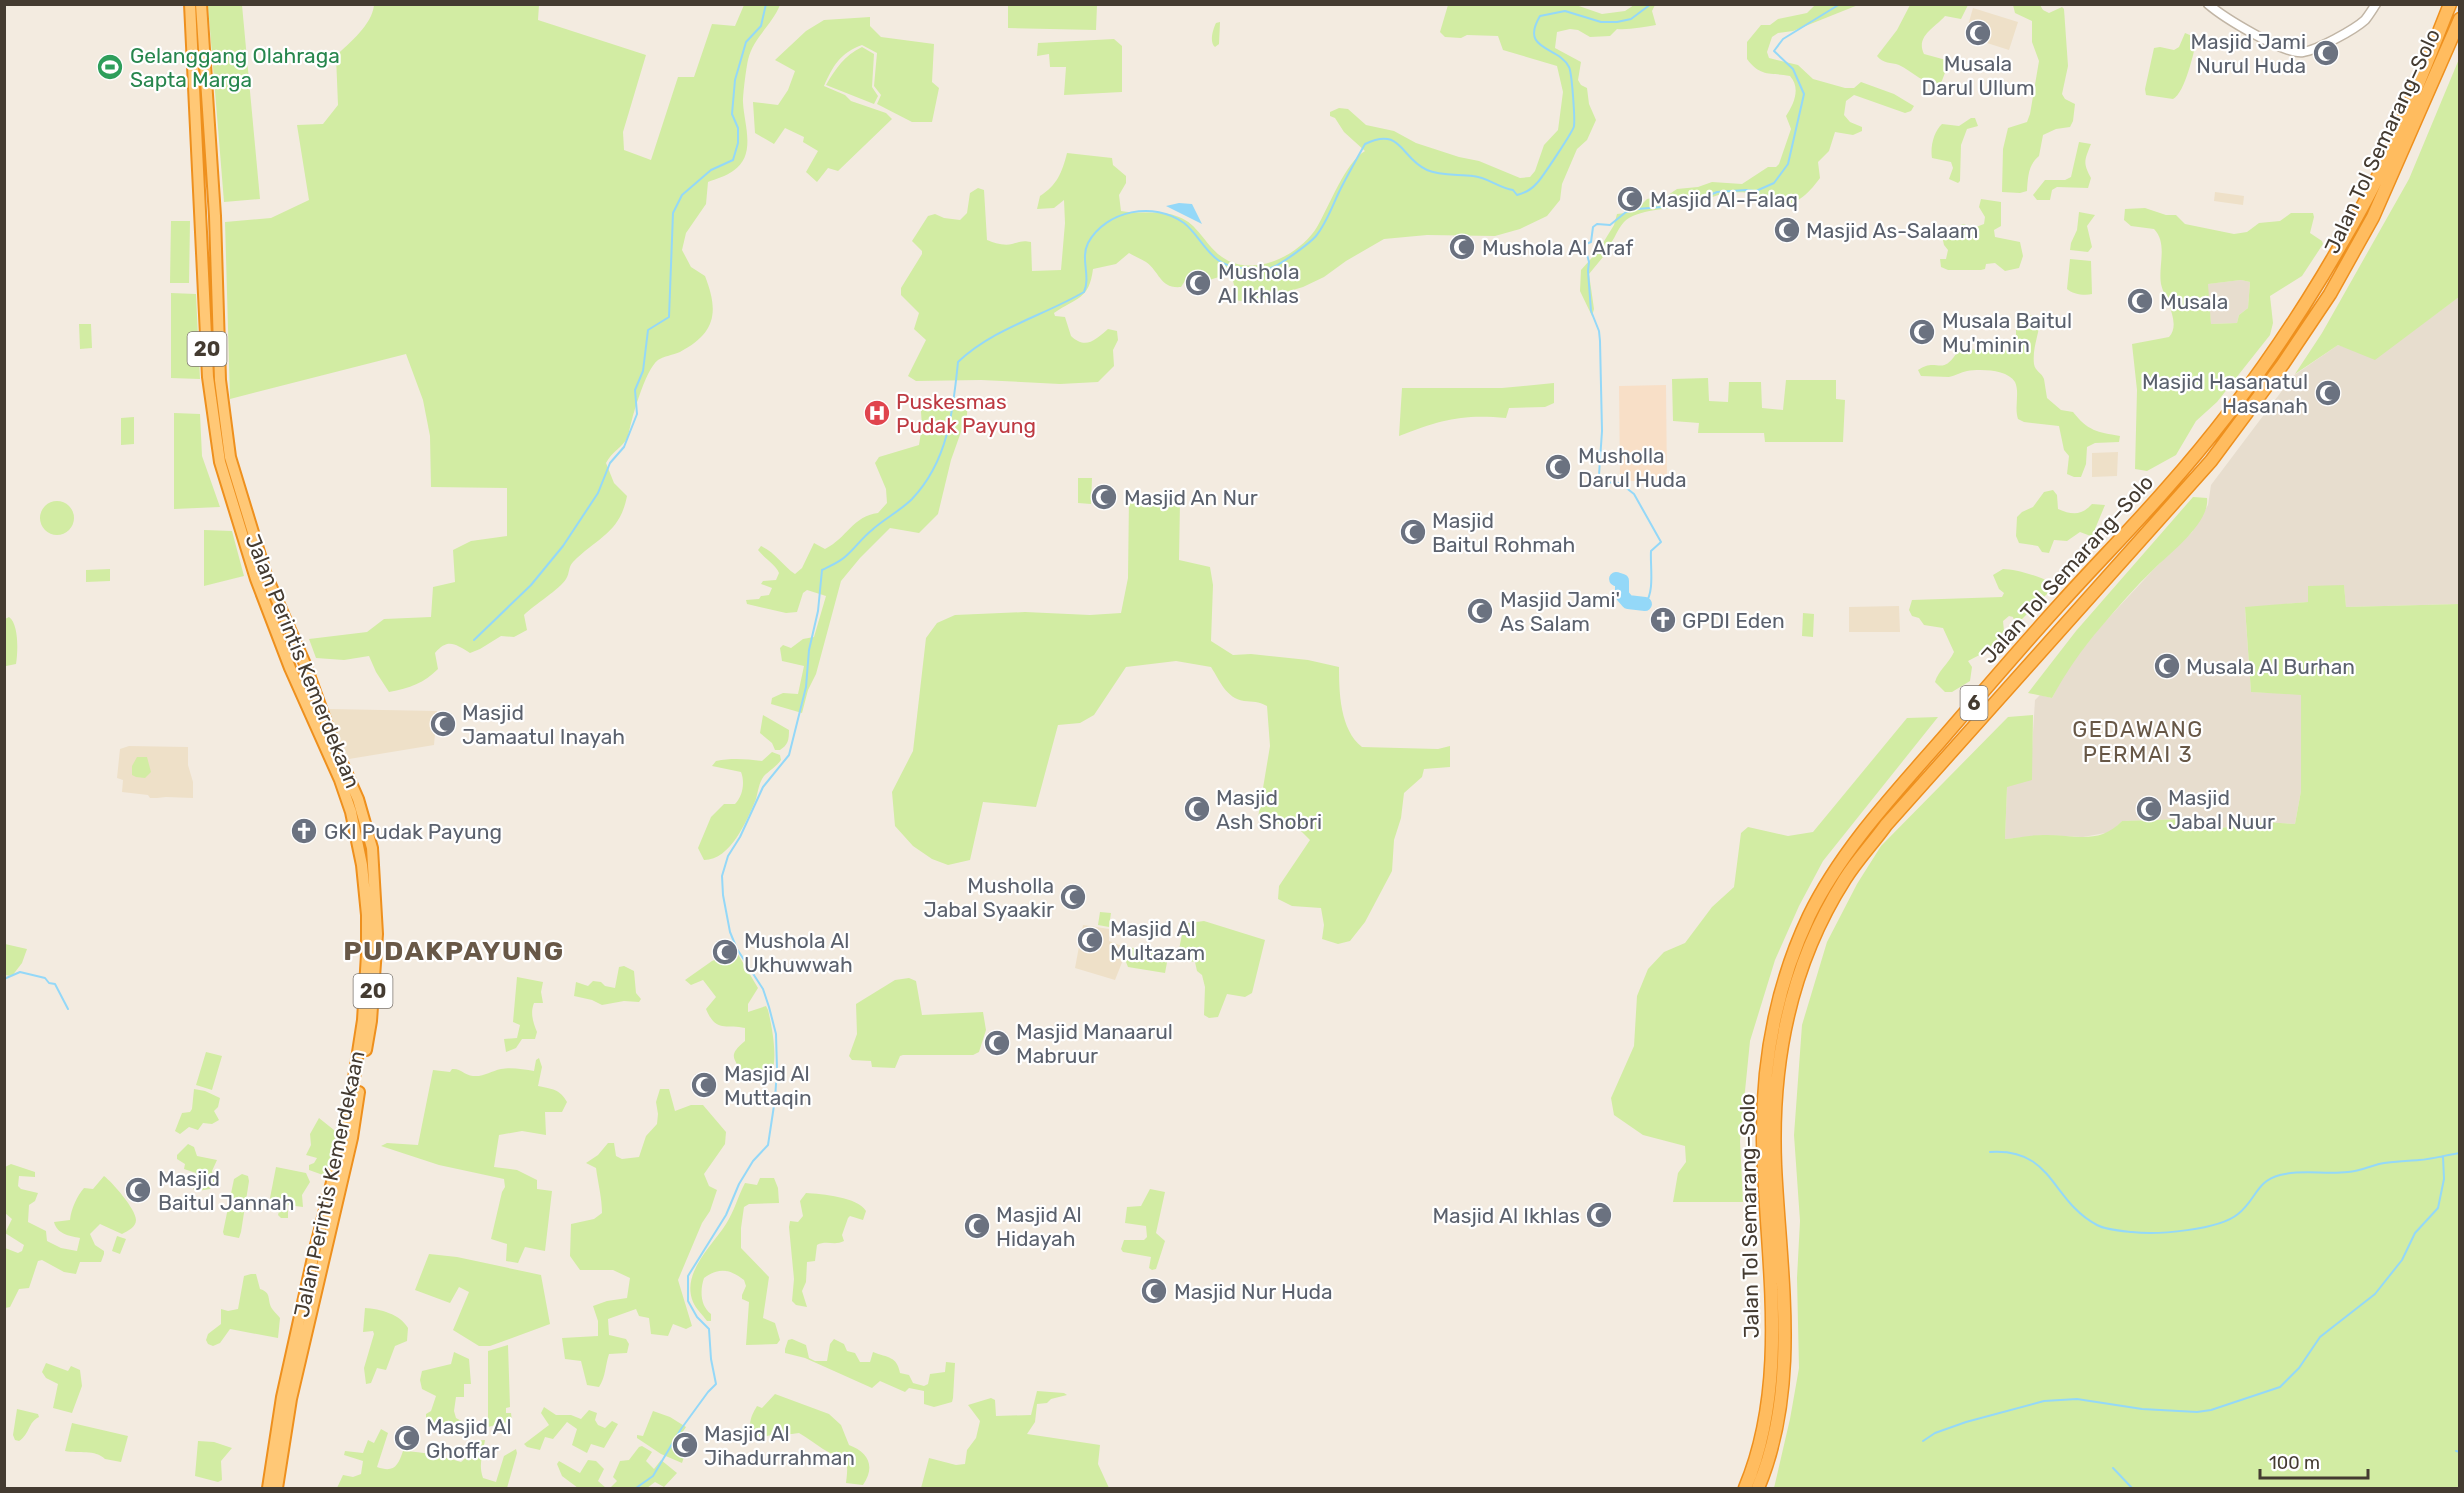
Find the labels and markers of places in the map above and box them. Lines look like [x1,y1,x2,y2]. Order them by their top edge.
mosque icon: Musala Darul Ullum [1963,18,1993,48]
place label: Masjid Jami Nurul Huda [2190,29,2306,78]
mosque icon: Masjid Jami Nurul Huda [2311,38,2341,68]
place label: Gelanggang Olahraga Sapta Marga [130,43,340,92]
place label: Musala Darul Ullum [1921,51,2035,100]
sports icon: Gelanggang Olahraga Sapta Marga [95,52,125,82]
mosque icon: Masjid Al-Falaq [1615,184,1645,214]
place label: Masjid Al-Falaq [1650,187,1798,212]
mosque icon: Masjid As-Salaam [1772,215,1802,245]
place label: Masjid As-Salaam [1806,218,1978,243]
mosque icon: Mushola Al Araf [1447,232,1477,262]
place label: Mushola Al Araf [1482,235,1633,260]
place label: Mushola Al Ikhlas [1218,259,1300,308]
mosque icon: Mushola Al Ikhlas [1183,268,1213,298]
mosque icon: Musala [2125,286,2155,316]
place label: Musala [2160,289,2228,314]
place label: Musala Baitul Mu'minin [1942,308,2072,357]
mosque icon: Musala Baitul Mu'minin [1907,317,1937,347]
place label: Masjid Hasanatul Hasanah [2142,369,2308,418]
mosque icon: Masjid Hasanatul Hasanah [2313,378,2343,408]
place label: Puskesmas Pudak Payung [896,389,1036,438]
hospital icon: Puskesmas Pudak Payung [862,398,892,428]
place label: Musholla Darul Huda [1578,443,1687,492]
mosque icon: Musholla Darul Huda [1543,452,1573,482]
mosque icon: Masjid An Nur [1089,482,1119,512]
place label: Masjid An Nur [1124,485,1258,510]
place label: Masjid Baitul Rohmah [1432,508,1575,557]
mosque icon: Masjid Baitul Rohmah [1398,517,1428,547]
place label: Masjid Jami' As Salam [1500,587,1620,636]
mosque icon: Masjid Jami' As Salam [1465,596,1495,626]
church icon: GPDI Eden [1648,605,1678,635]
place label: GPDI Eden [1682,608,1785,633]
mosque icon: Musala Al Burhan [2152,651,2182,681]
place label: Musala Al Burhan [2186,654,2355,679]
place label: Masjid Jamaatul Inayah [462,700,625,749]
mosque icon: Masjid Jamaatul Inayah [428,709,458,739]
place label: Masjid Ash Shobri [1216,785,1322,834]
place label: Masjid Jabal Nuur [2168,785,2275,834]
mosque icon: Masjid Ash Shobri [1182,794,1212,824]
mosque icon: Masjid Jabal Nuur [2134,794,2164,824]
church icon: GKI Pudak Payung [289,816,319,846]
place label: GKI Pudak Payung [324,819,502,844]
place label: Musholla Jabal Syaakir [924,873,1054,922]
mosque icon: Musholla Jabal Syaakir [1058,882,1088,912]
place label: Masjid Al Multazam [1110,916,1205,965]
mosque icon: Masjid Al Multazam [1075,925,1105,955]
place label: Mushola Al Ukhuwwah [744,928,853,977]
mosque icon: Mushola Al Ukhuwwah [710,937,740,967]
place label: Masjid Manaarul Mabruur [1016,1019,1173,1068]
mosque icon: Masjid Manaarul Mabruur [982,1028,1012,1058]
place label: Masjid Al Muttaqin [724,1061,812,1110]
mosque icon: Masjid Al Muttaqin [689,1070,719,1100]
place label: Masjid Baitul Jannah [158,1166,294,1215]
mosque icon: Masjid Baitul Jannah [123,1175,153,1205]
mosque icon: Masjid Al Ikhlas [1584,1200,1614,1230]
place label: Masjid Al Hidayah [996,1202,1082,1251]
place label: Masjid Al Ikhlas [1432,1203,1580,1228]
mosque icon: Masjid Al Hidayah [962,1211,992,1241]
mosque icon: Masjid Nur Huda [1139,1276,1169,1306]
place label: Masjid Nur Huda [1174,1279,1333,1304]
place label: Masjid Al Ghoffar [426,1414,512,1463]
place label: Masjid Al Jihadurrahman [704,1421,855,1470]
mosque icon: Masjid Al Ghoffar [392,1423,422,1453]
mosque icon: Masjid Al Jihadurrahman [670,1430,700,1460]

